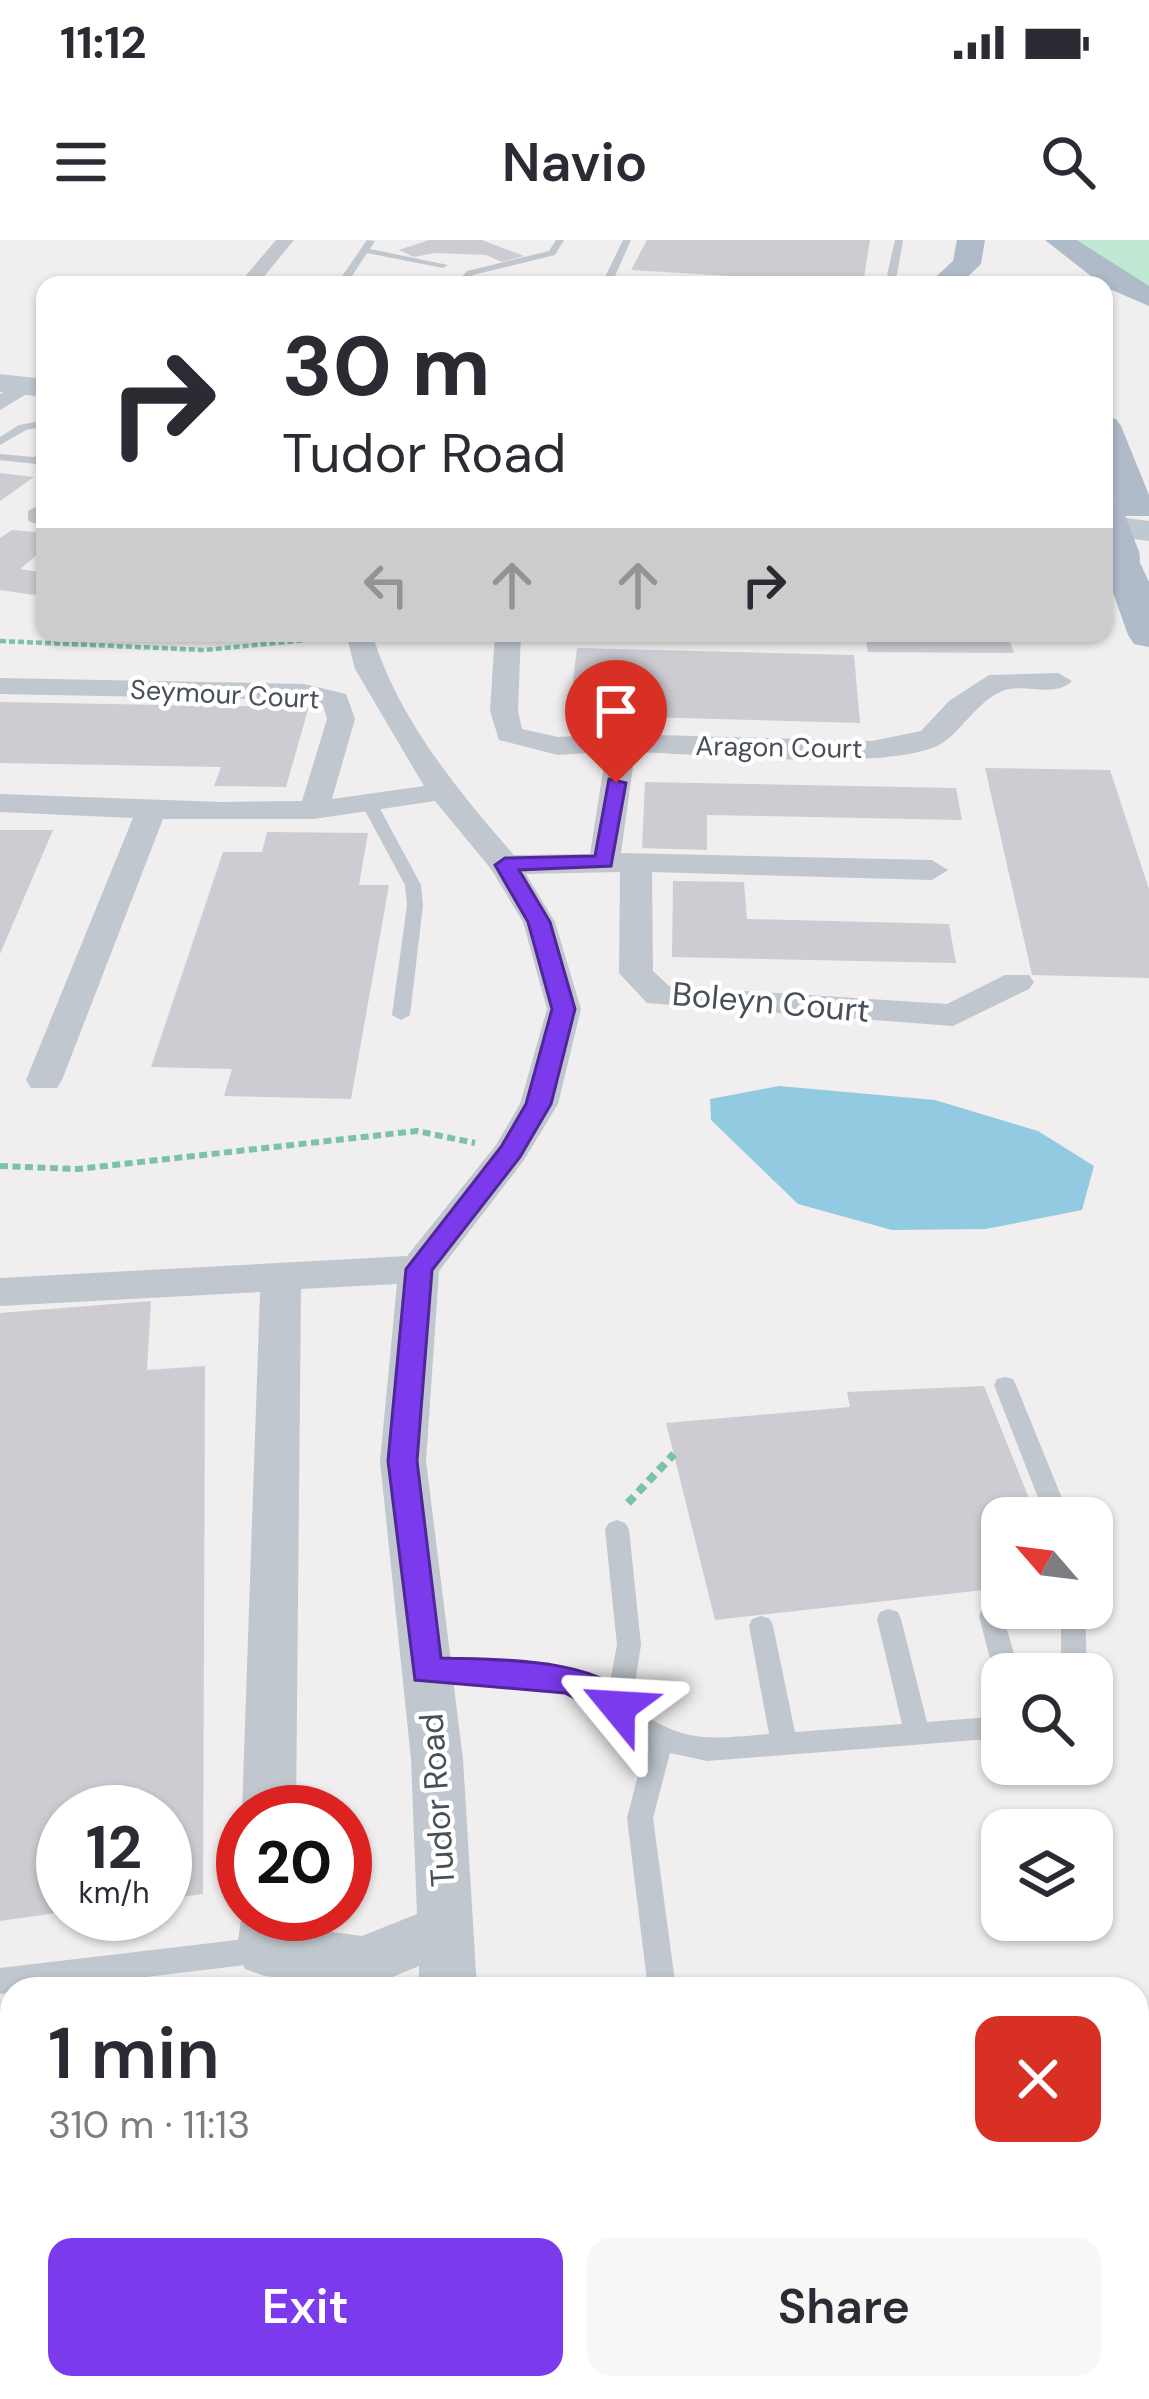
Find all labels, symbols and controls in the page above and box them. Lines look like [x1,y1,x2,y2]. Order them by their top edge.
text: 11:12 [60,13,147,72]
text: Navio [502,127,647,198]
icon: menu [48,129,114,195]
icon: search [1035,129,1101,195]
text: 30 m [282,312,491,421]
icon: right [84,324,240,480]
text: Tudor Road [282,418,566,489]
icon: left [353,552,419,618]
icon: ahead [479,552,545,618]
icon: ahead [605,552,671,618]
icon: right [731,552,797,618]
pin [565,660,667,783]
street label: Seymour Court [129,672,321,716]
icon: arrive [583,678,649,744]
street label: Aragon Court [695,728,863,766]
street label: Boleyn Court [670,972,872,1032]
north arrow [981,1497,1113,1629]
map controls [981,1497,1113,1941]
position arrow [555,1644,681,1770]
button: search [981,1653,1113,1785]
street label: Tudor Road [409,1712,465,1888]
speed limit sign: 20 [216,1785,372,1941]
text: 12 [86,1808,142,1887]
button: layers [981,1809,1113,1941]
text: km/h [79,1873,149,1912]
text: 1 min [48,2007,220,2100]
button: close [975,2016,1101,2142]
text: 310 m · 11:13 [48,2099,250,2150]
button: Exit [48,2238,563,2376]
button: Share [587,2238,1101,2376]

